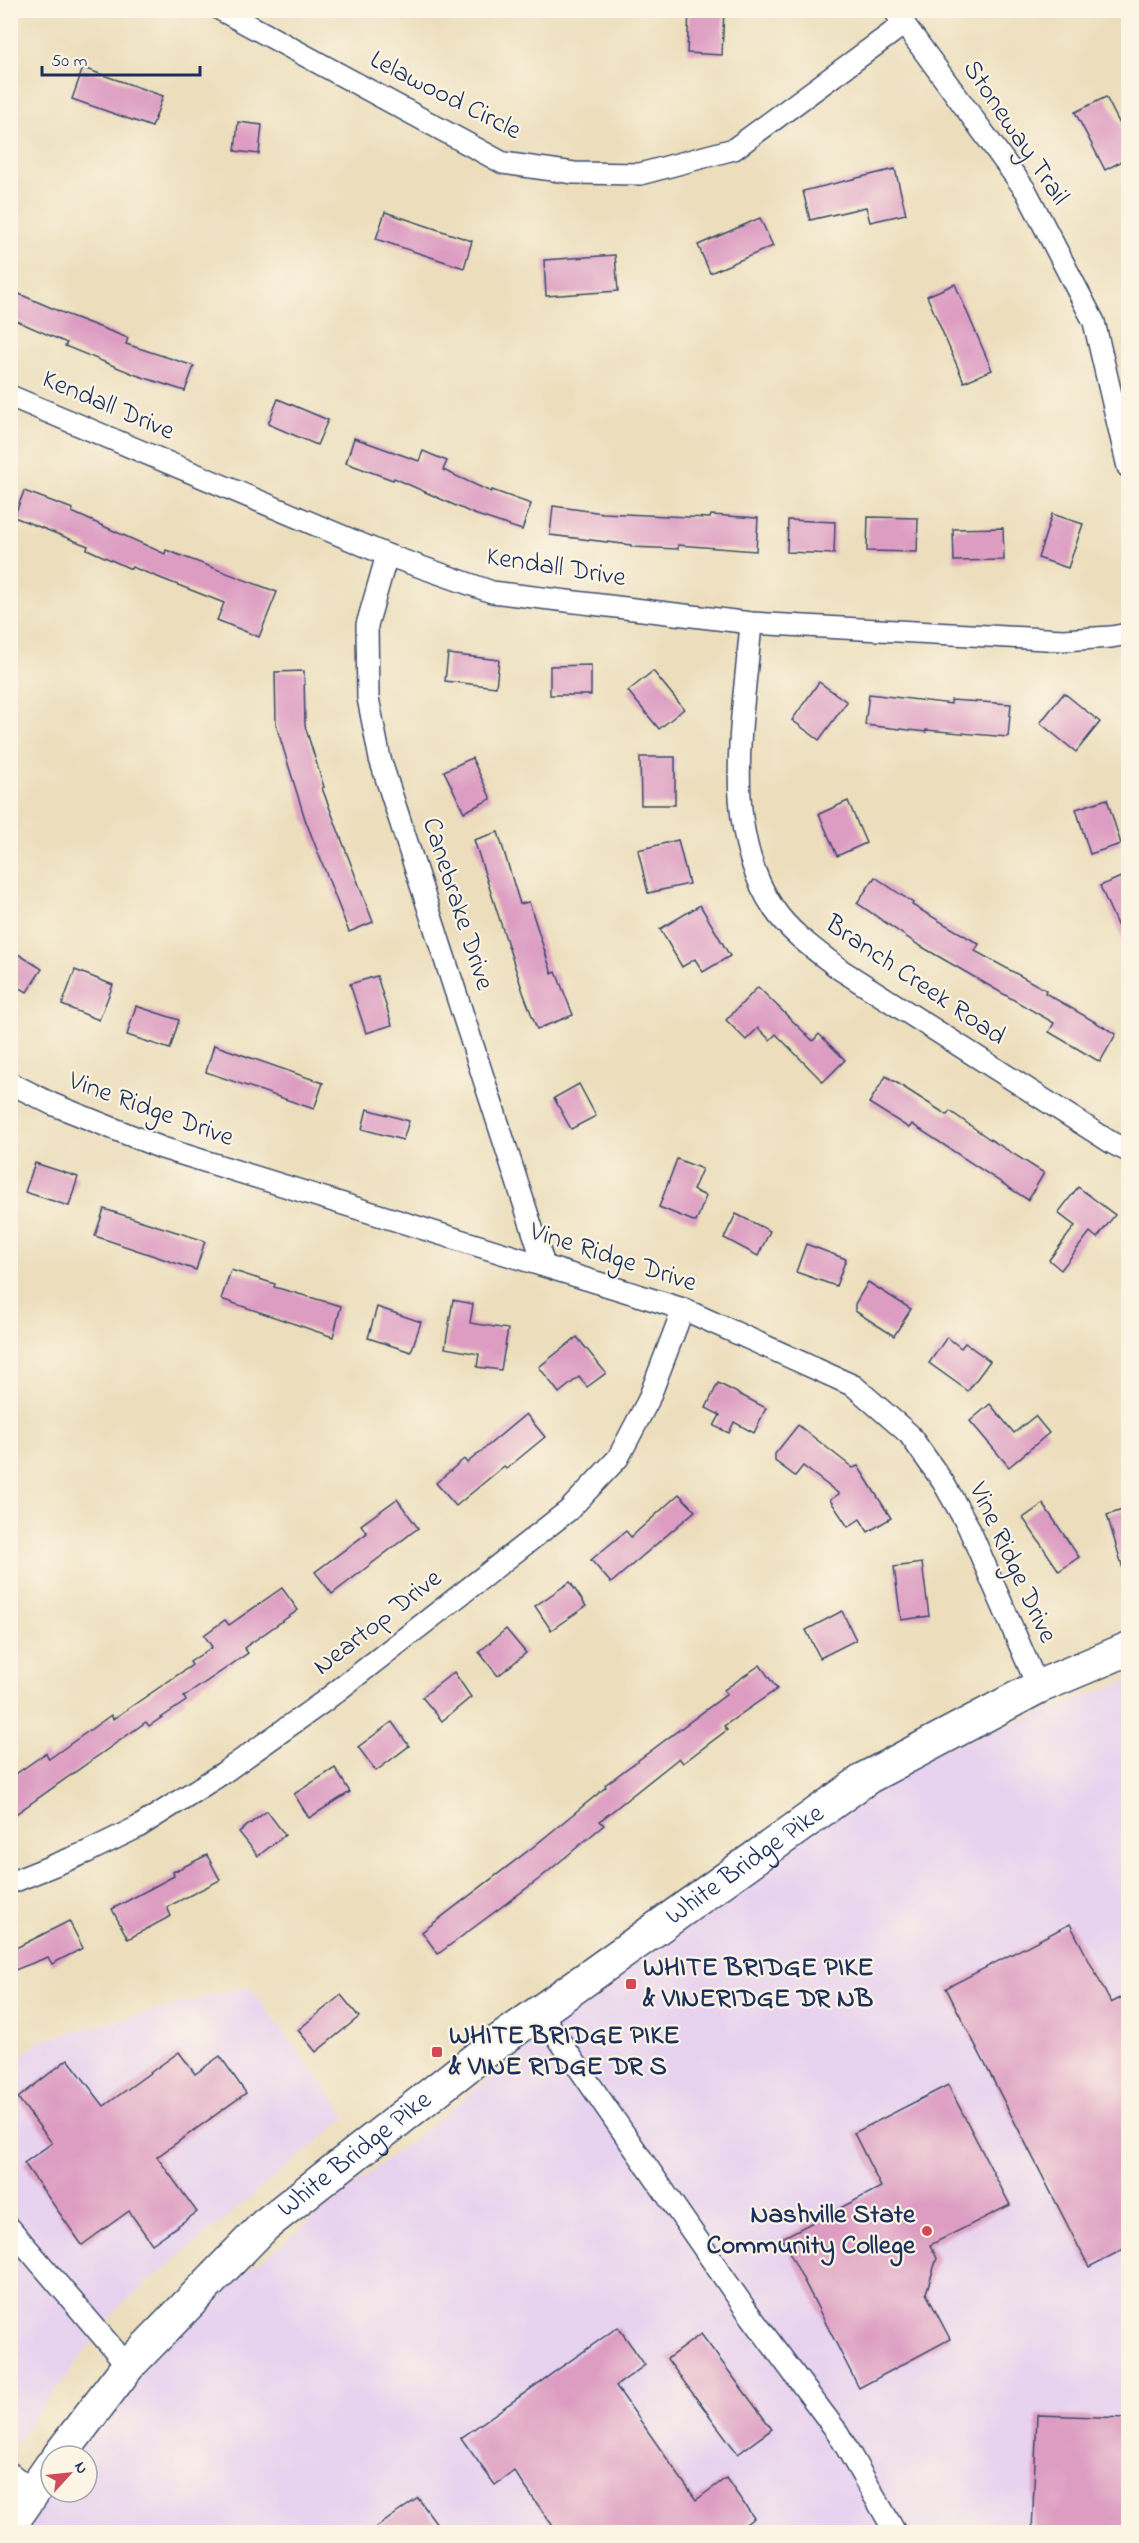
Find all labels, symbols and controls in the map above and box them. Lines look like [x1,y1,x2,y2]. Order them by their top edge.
scale bar [42,39,200,77]
street label: Lelawood Circle [362,41,528,151]
text: 50 m [51,49,88,75]
street label: Stoneway Trail [952,53,1078,213]
street label: Kendall Drive [36,361,181,452]
street label: Kendall Drive [484,538,629,598]
street label: Canebrake Drive [411,813,503,996]
street label: Branch Creek Road [816,905,1013,1056]
street label: Vine Ridge Drive [62,1062,240,1158]
street label: Vine Ridge Drive [524,1212,702,1304]
street label: Vine Ridge Drive [957,1475,1067,1651]
street label: Neartop Drive [305,1560,451,1686]
street label: White Bridge Pike [658,1794,833,1935]
place label: WHITE BRIDGE PIKE & VINERIDGE DR NB [642,1949,874,2019]
marker: WHITE BRIDGE PIKE & VINERIDGE DR NB [624,1977,638,1991]
place label: WHITE BRIDGE PIKE & VINE RIDGE DR S [448,2017,680,2087]
marker: WHITE BRIDGE PIKE & VINE RIDGE DR S [430,2045,444,2059]
street label: White Bridge Pike [269,2081,441,2228]
place label: Nashville State Community College [706,2196,916,2267]
marker: Nashville State Community College [920,2224,934,2238]
north arrow [39,2444,99,2504]
text: N [67,2458,94,2479]

